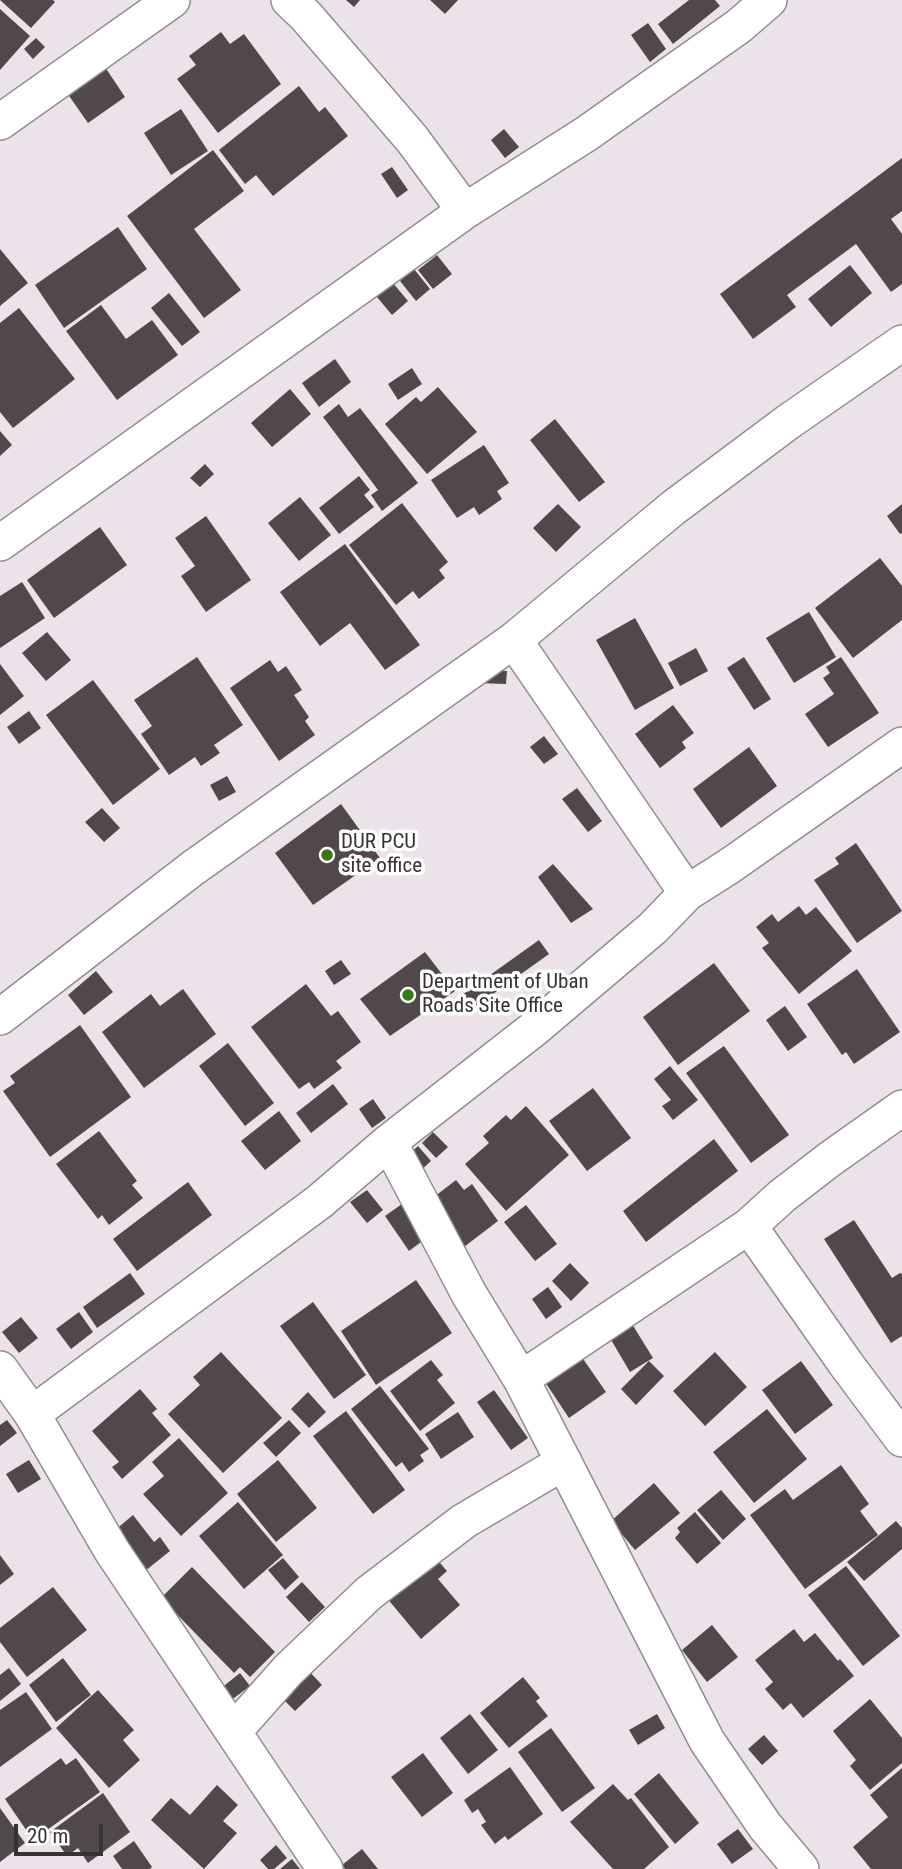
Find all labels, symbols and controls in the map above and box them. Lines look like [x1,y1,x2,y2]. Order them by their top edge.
place label: DUR PCU site office [341,830,422,880]
marker: DUR PCU site office [319,847,335,863]
place label: Department of Uban Roads Site Office [422,970,589,1020]
marker: Department of Uban Roads Site Office [400,987,416,1003]
scale bar [18,1810,107,1854]
text: 20 m [27,1824,68,1848]

